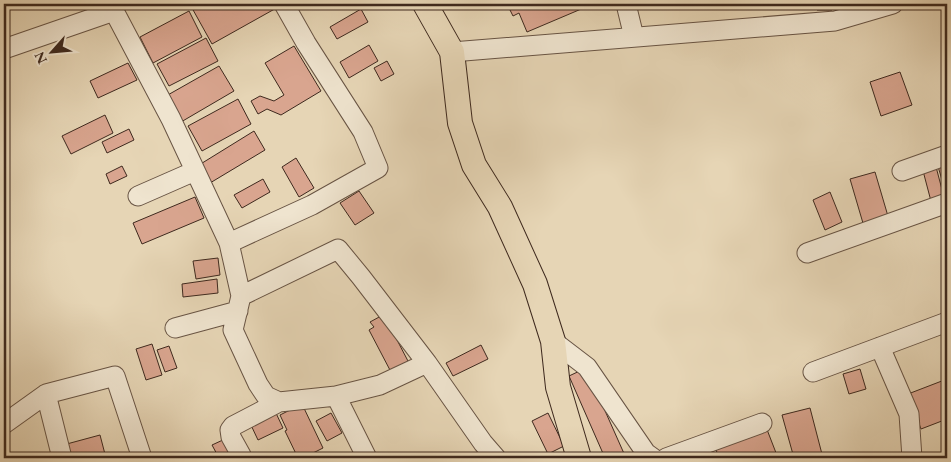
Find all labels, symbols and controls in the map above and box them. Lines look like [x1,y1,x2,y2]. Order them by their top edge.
north arrow [28,28,78,78]
text: N [30,48,51,67]

